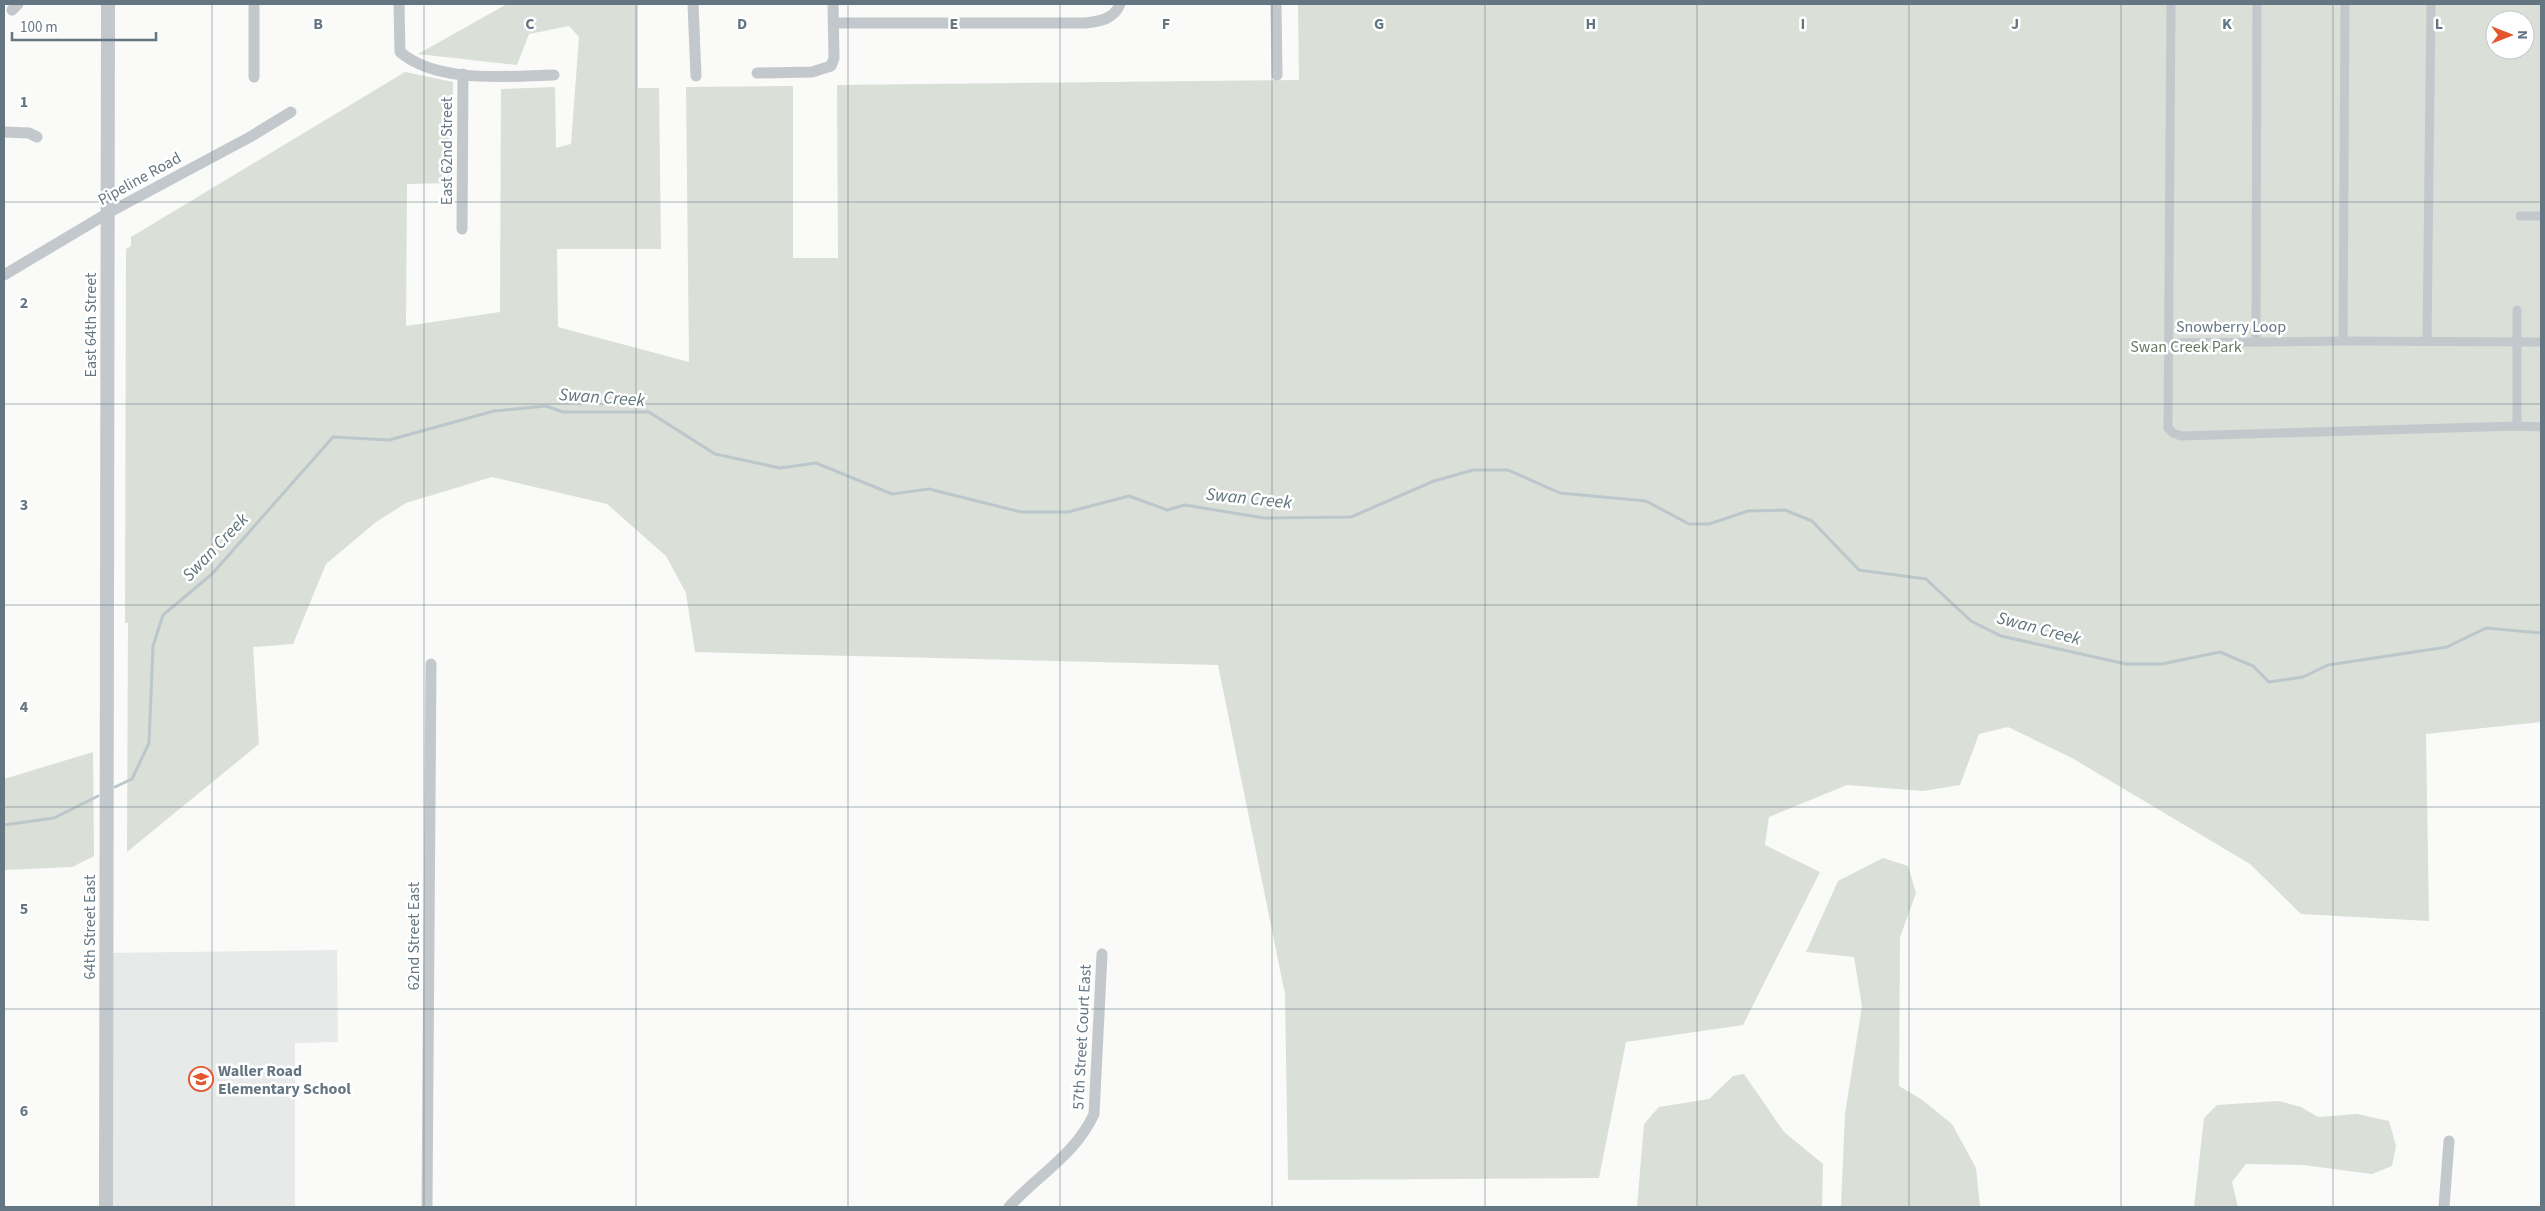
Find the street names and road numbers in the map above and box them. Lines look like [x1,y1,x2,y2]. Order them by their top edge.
street label: East 62nd Street [436,96,458,205]
street label: Pipeline Road [94,147,185,211]
street label: East 64th Street [80,272,102,377]
street label: Snowberry Loop [2176,316,2286,338]
street label: 64th Street East [79,874,101,979]
street label: 62nd Street East [403,881,425,990]
street label: 57th Street Court East [1067,963,1097,1110]

